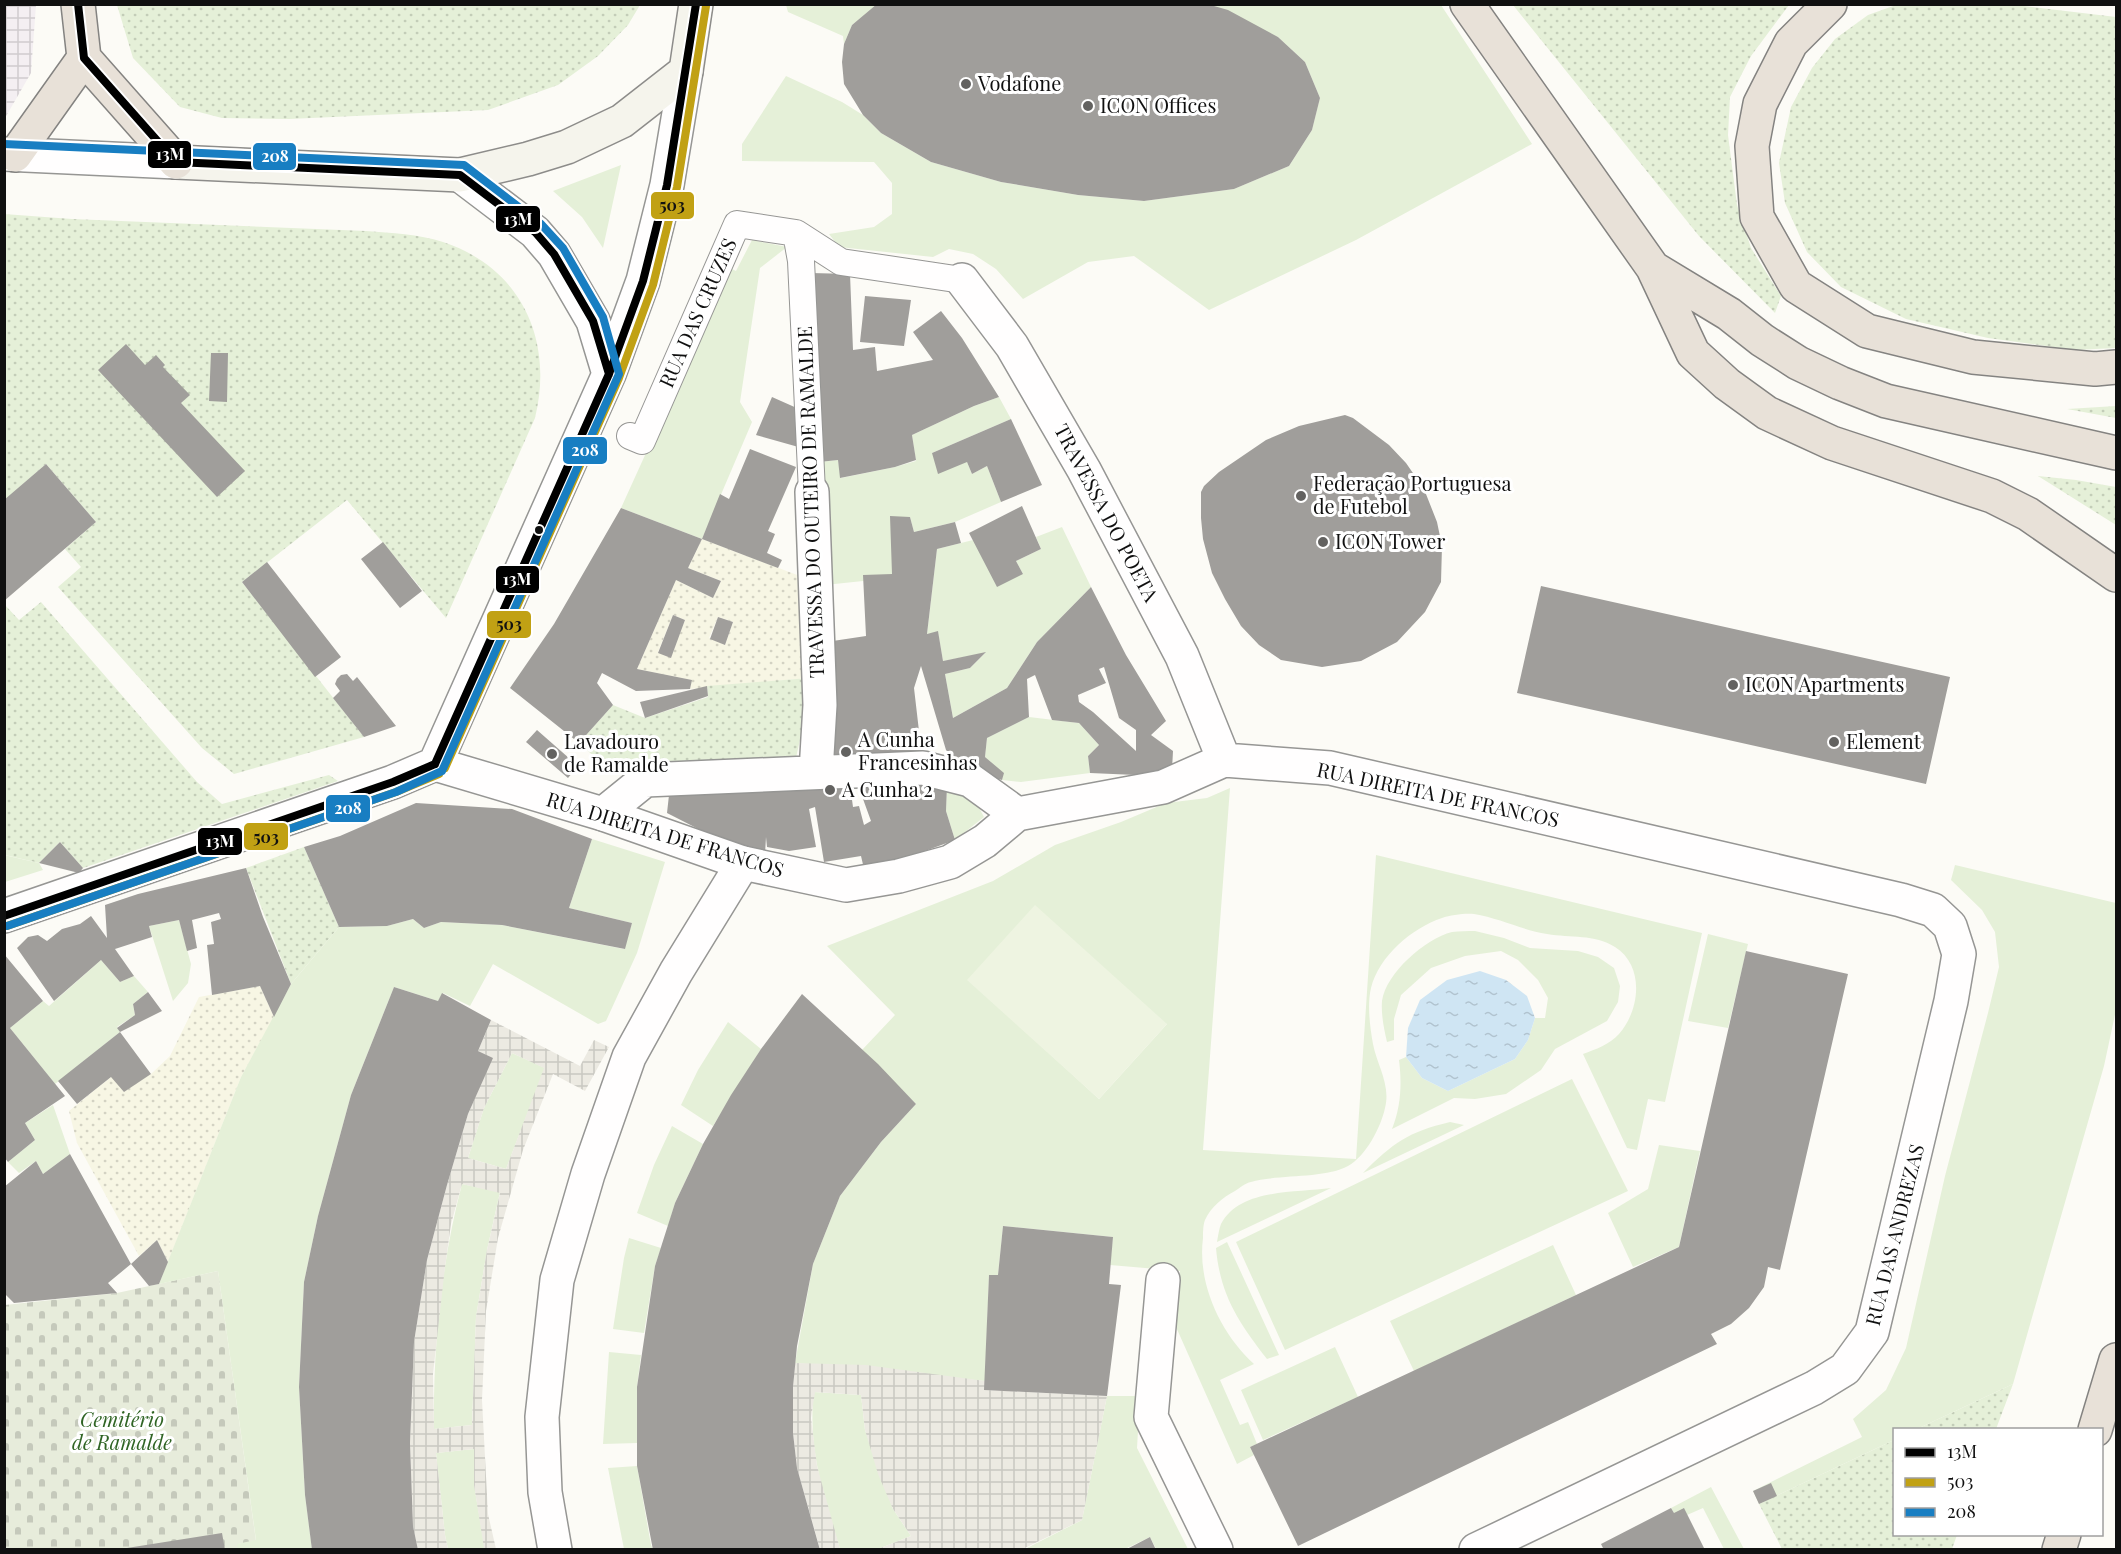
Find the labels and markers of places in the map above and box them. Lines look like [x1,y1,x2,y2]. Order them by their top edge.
place label: Vodafone [977,69,1061,96]
marker: Vodafone [959,77,973,91]
place label: ICON Offices [1100,91,1216,118]
marker: ICON Offices [1081,99,1095,113]
place label: Federação Portuguesa de Futebol [1313,469,1512,519]
marker: Federação Portuguesa de Futebol [1294,489,1308,503]
unlabelled marker [533,524,545,536]
place label: ICON Tower [1335,527,1445,554]
marker: ICON Tower [1316,535,1330,549]
place label: ICON Apartments [1745,670,1904,697]
marker: ICON Apartments [1726,678,1740,692]
place label: A Cunha Francesinhas [857,725,977,775]
place label: Lavadouro de Ramalde [564,727,669,777]
place label: Element [1846,727,1922,754]
marker: Element [1827,735,1841,749]
marker: A Cunha Francesinhas [839,745,853,759]
marker: Lavadouro de Ramalde [545,747,559,761]
place label: A Cunha 2 [841,775,933,802]
marker: A Cunha 2 [823,783,837,797]

